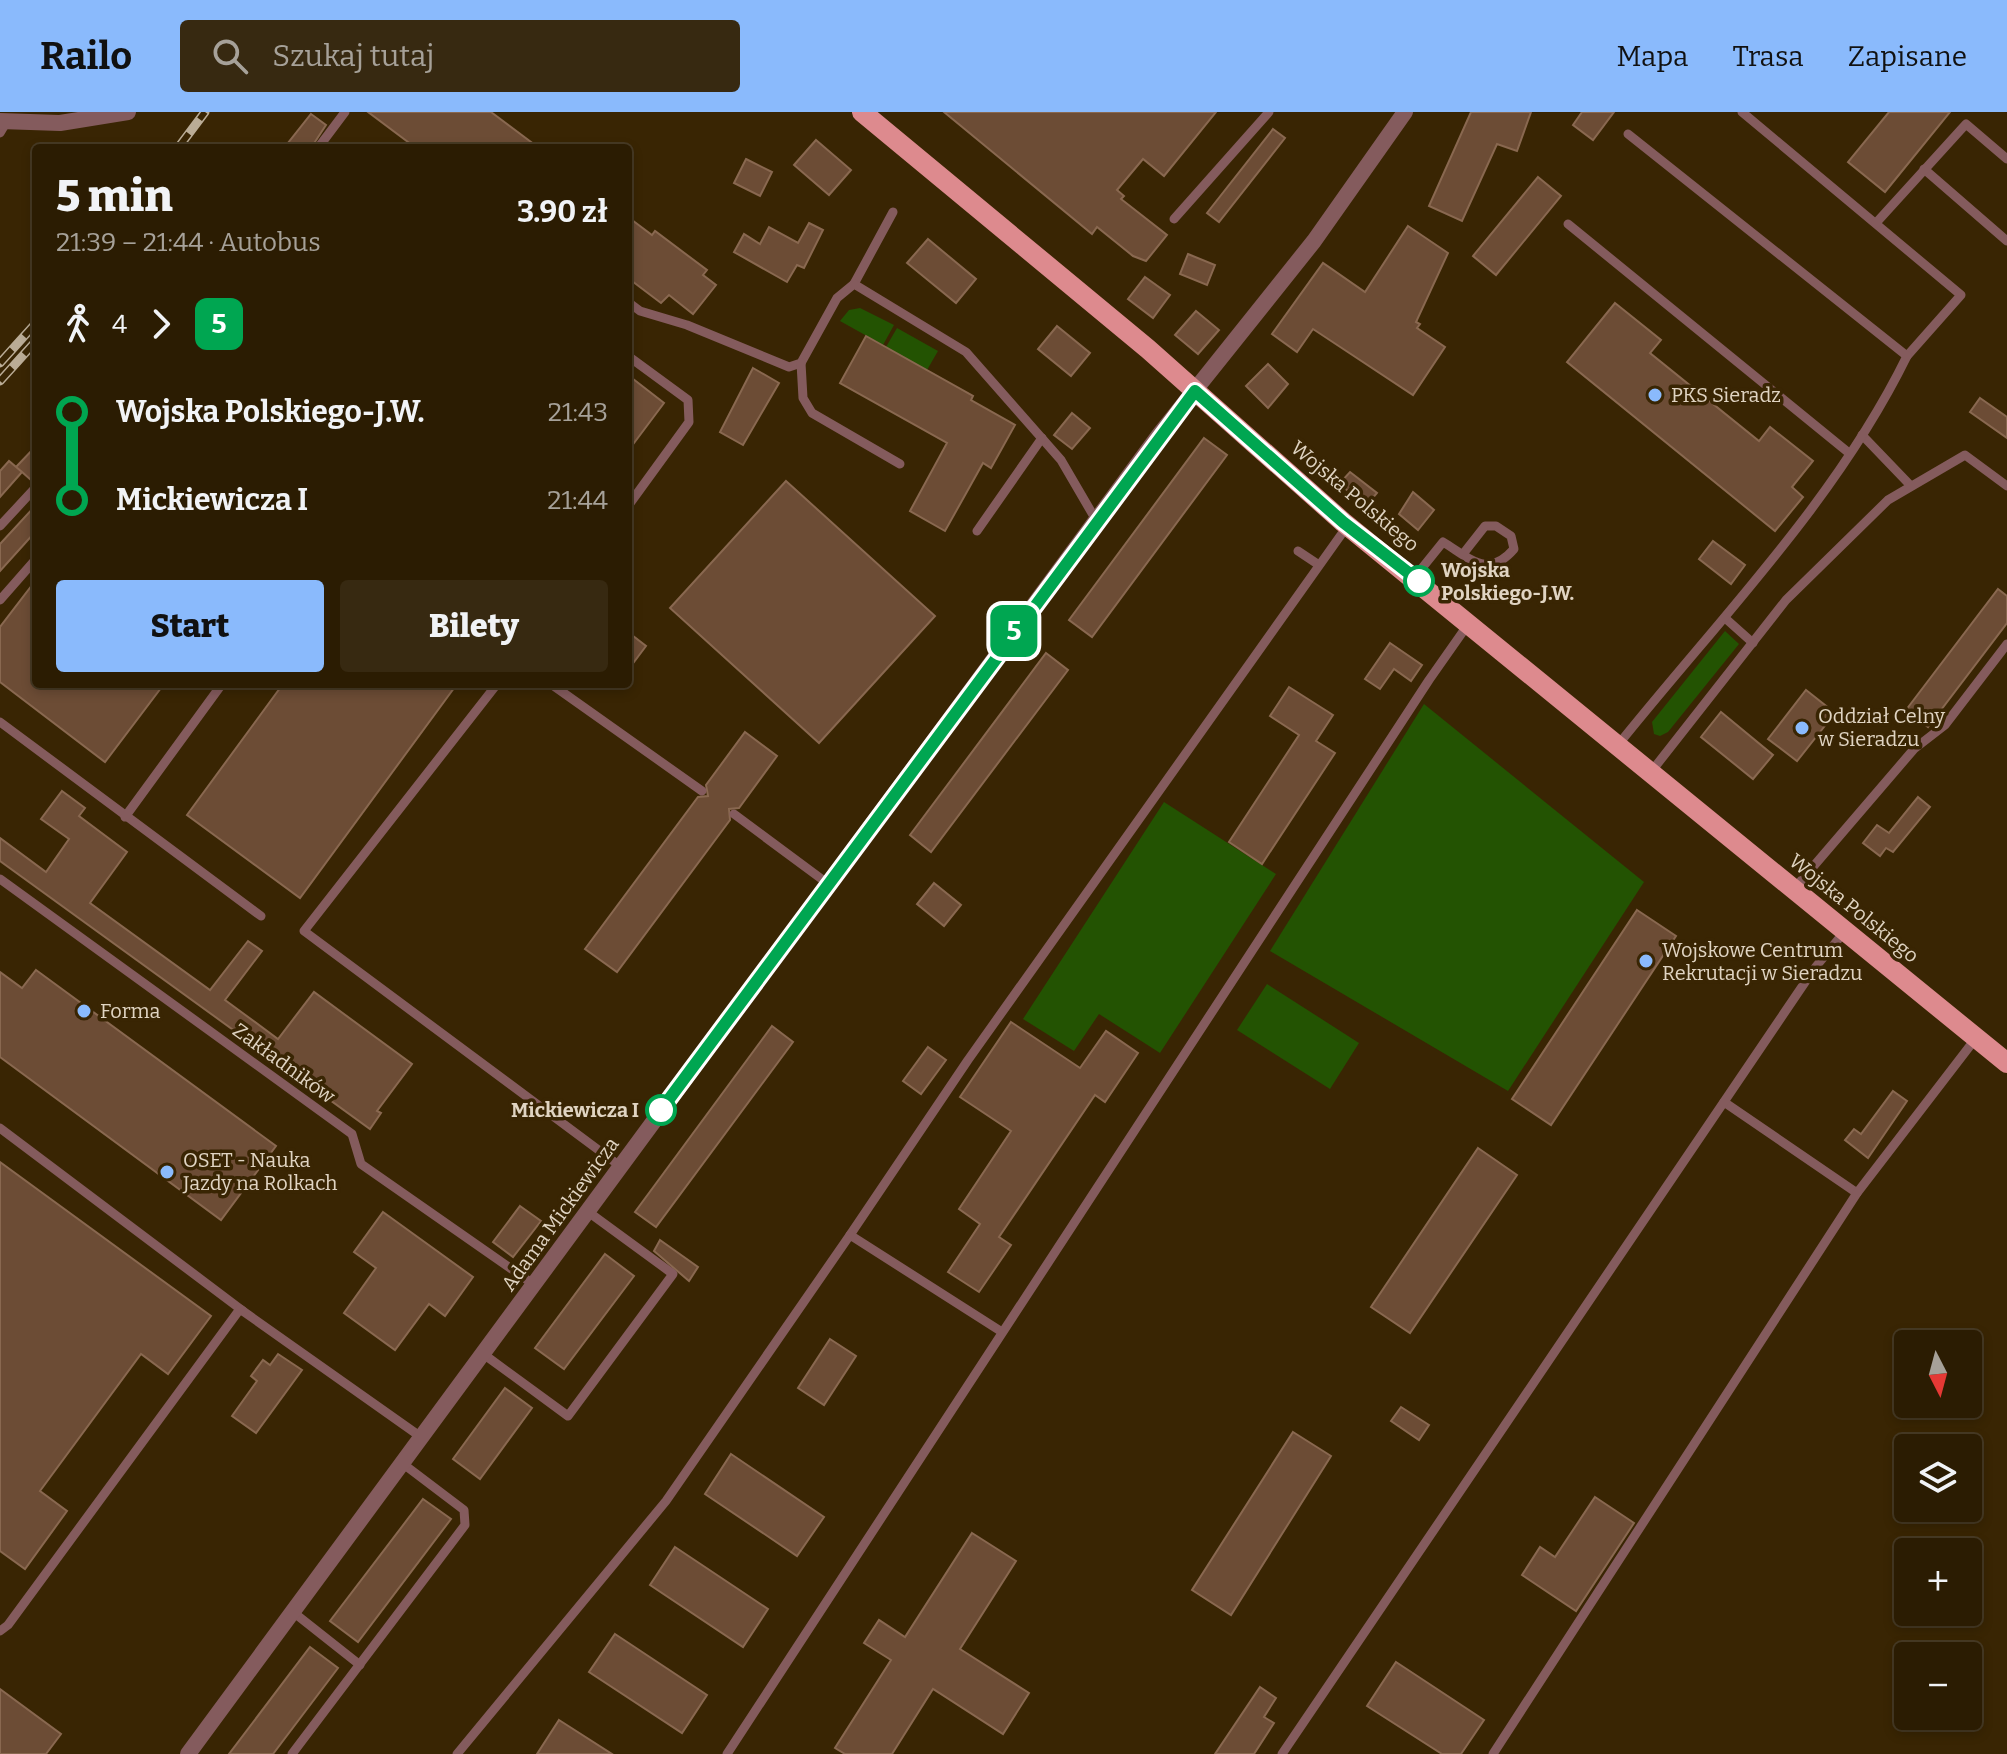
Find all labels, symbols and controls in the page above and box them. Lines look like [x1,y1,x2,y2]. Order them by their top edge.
search box [180,20,740,92]
text: Railo [40,33,132,79]
icon: search [208,34,252,78]
text: Szukaj tutaj [272,38,434,74]
text: Mapa [1617,40,1688,73]
text: Trasa [1732,40,1804,73]
text: Zapisane [1848,40,1967,73]
text: 5 min [56,170,173,223]
text: 3.90 zł [517,194,608,230]
text: 21:39 – 21:44 · Autobus [56,227,321,258]
icon: walk [56,302,100,346]
icon: forward [139,302,183,346]
text: 5 [211,307,227,340]
text: 4 [112,309,127,340]
place label: PKS Sieradz [1671,383,1781,407]
marker: PKS Sieradz [1646,386,1664,404]
text: Wojska Polskiego-J.W. [116,394,424,430]
text: 21:43 [548,397,608,428]
street label: Wojska Polskiego [1285,435,1424,557]
text: Mickiewicza I [116,482,308,518]
text: 21:44 [547,485,608,516]
place label: Wojska Polskiego-J.W. [1441,558,1574,605]
marker: Wojska Polskiego-J.W. [1404,566,1434,596]
button: Start [56,580,324,672]
button: Bilety [340,580,608,672]
line badge: 5 [988,605,1040,657]
text: 5 [1006,614,1022,647]
place label: Oddział Celny w Sieradzu [1817,704,1946,751]
marker: Oddział Celny w Sieradzu [1793,719,1811,737]
street label: Wojska Polskiego [1784,848,1924,968]
place label: Wojskowe Centrum Rekrutacji w Sieradzu [1662,938,1862,986]
marker: Wojskowe Centrum Rekrutacji w Sieradzu [1637,952,1655,970]
place label: Forma [100,999,160,1023]
marker: Forma [75,1002,93,1020]
street label: Zakładników [228,1018,341,1109]
marker: Mickiewicza I [646,1095,676,1125]
place label: Mickiewicza I [511,1098,639,1122]
street label: Adama Mickiewicza [496,1132,624,1296]
place label: OSET - Nauka Jazdy na Rolkach [182,1148,338,1195]
marker: OSET - Nauka Jazdy na Rolkach [158,1163,176,1181]
north arrow [1894,1330,1982,1418]
map controls [1894,1330,1982,1730]
button: layers [1894,1434,1982,1522]
button: + [1894,1538,1982,1626]
button: − [1894,1642,1982,1730]

